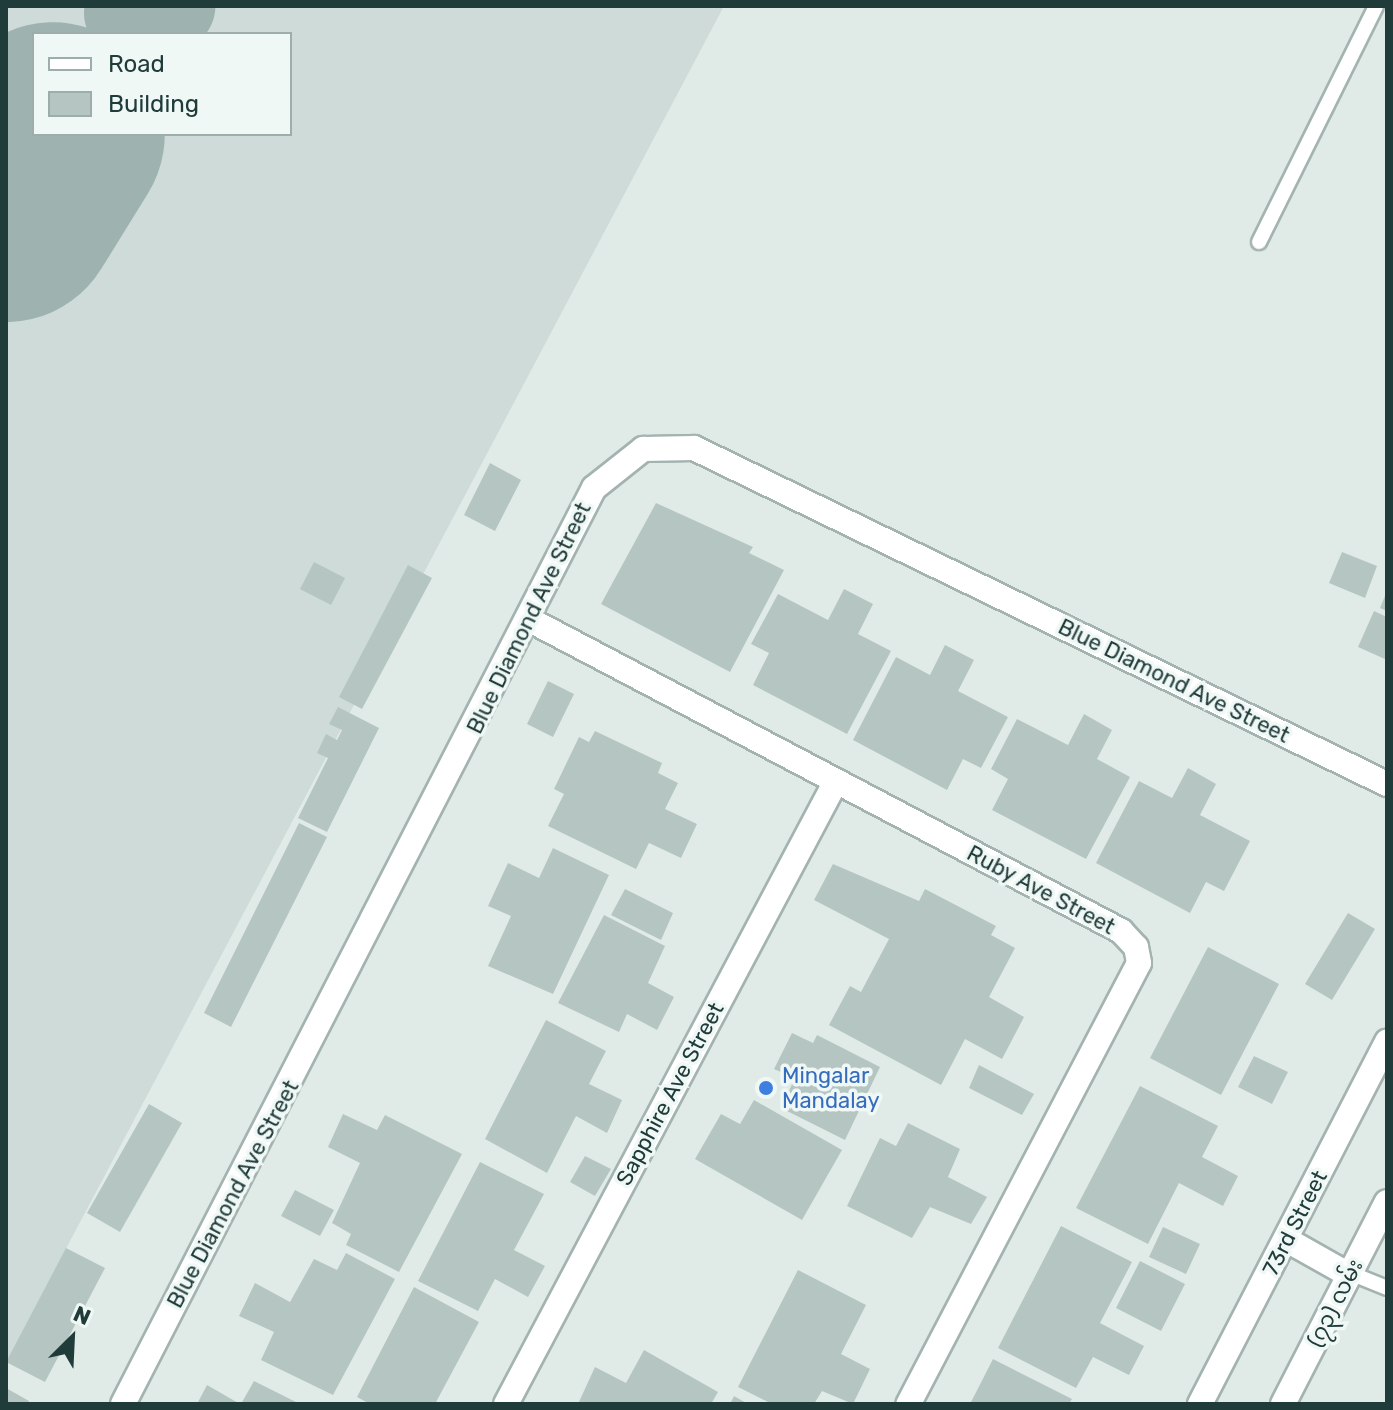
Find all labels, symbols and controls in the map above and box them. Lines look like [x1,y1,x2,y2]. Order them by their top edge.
legend [32,32,292,136]
text: Road [108,50,165,78]
text: Building [108,90,199,118]
street label: Blue Diamond Ave Street [461,498,597,738]
street label: Blue Diamond Ave Street [1054,613,1294,749]
street label: Ruby Ave Street [962,840,1120,940]
street label: Sapphire Ave Street [611,998,729,1190]
place label: Mingalar Mandalay [782,1062,880,1114]
street label: Blue Diamond Ave Street [162,1075,304,1313]
marker: Mingalar Mandalay [757,1079,775,1097]
street label: 73rd Street [1257,1166,1333,1280]
street label: (၇၃) လမ်း [1302,1255,1368,1351]
north arrow [32,1298,112,1378]
text: N [69,1300,95,1331]

